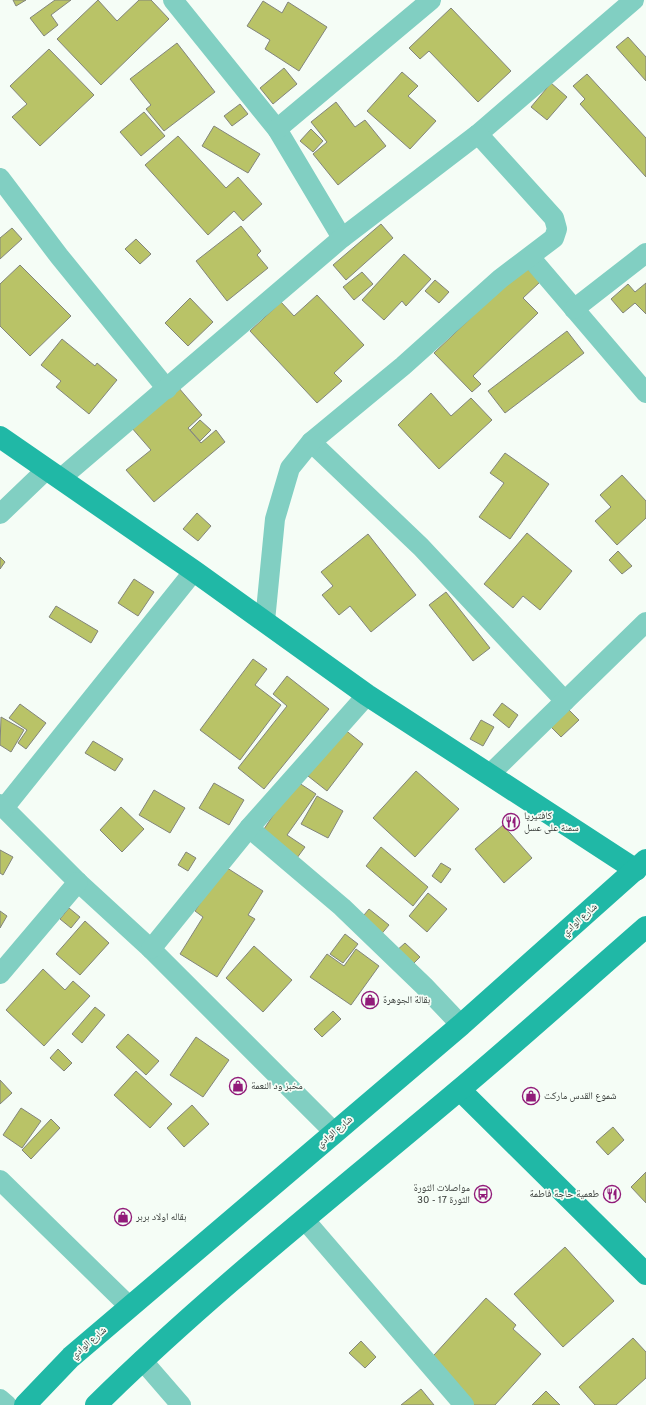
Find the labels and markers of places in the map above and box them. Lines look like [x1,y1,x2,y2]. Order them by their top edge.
place label: كافتيريا سمنة على عسل [524,810,579,835]
restaurant icon: كافتيريا سمنة على عسل [501,812,521,832]
shop icon: بقالة الجوهرة [360,990,380,1010]
place label: بقالة الجوهرة [383,994,430,1007]
shop icon: مخبز ود النعمة [228,1076,248,1096]
place label: مخبز ود النعمة [251,1080,303,1093]
shop icon: شموع القدس ماركت [521,1086,541,1106]
place label: شموع القدس ماركت [544,1090,617,1103]
place label: مواصلات الثورة 30 - الثورة 17 [414,1182,470,1207]
bus stop icon: مواصلات الثورة 30 - الثورة 17 [473,1184,493,1204]
restaurant icon: طعمية حاجة فاطمة [602,1184,622,1204]
place label: طعمية حاجة فاطمة [530,1188,599,1201]
shop icon: بقاله اولاد بربر [113,1207,133,1227]
place label: بقاله اولاد بربر [135,1211,187,1224]

